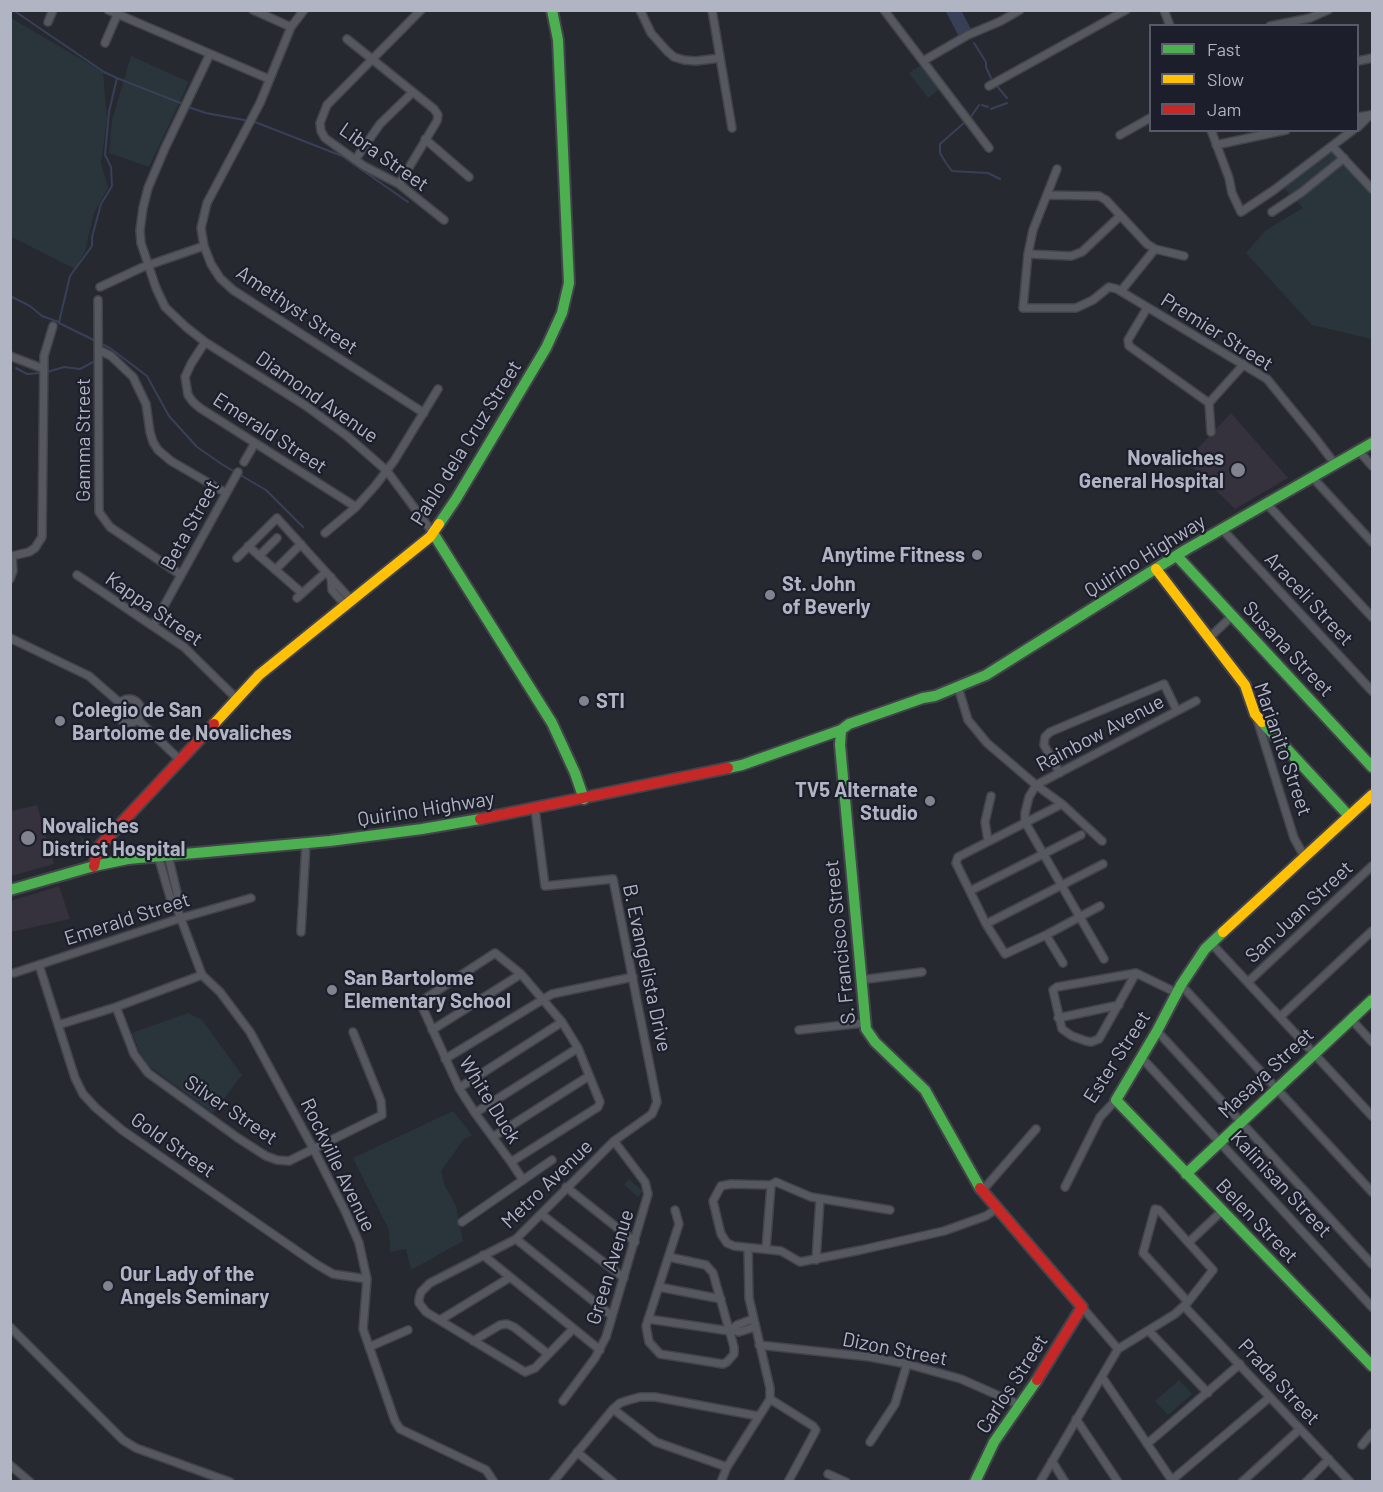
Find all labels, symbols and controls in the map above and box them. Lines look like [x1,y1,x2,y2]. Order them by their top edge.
legend [1149,24,1359,132]
text: Fast [1207,38,1241,60]
text: Slow [1207,68,1244,90]
text: Jam [1207,98,1241,120]
street label: Libra Street [335,118,433,196]
street label: Amethyst Street [232,261,362,359]
street label: Premier Street [1156,288,1278,376]
street label: Diamond Avenue [251,346,383,448]
street label: Pablo dela Cruz Street [405,356,527,530]
street label: Gamma Street [71,378,95,502]
street label: Emerald Street [209,387,331,479]
place label: Novaliches General Hospital [1079,446,1224,493]
marker: Novaliches General Hospital [1229,461,1247,479]
street label: Beta Street [155,476,225,574]
street label: Quirino Highway [1080,509,1210,603]
place label: Anytime Fitness [821,543,965,567]
street label: Araceli Street [1260,547,1358,651]
marker: Anytime Fitness [970,548,984,562]
street label: Kappa Street [101,567,207,651]
place label: St. John of Beverly [782,572,871,619]
marker: St. John of Beverly [763,588,777,602]
street label: Susana Street [1238,596,1338,702]
street label: Marianito Street [1249,679,1317,819]
place label: STI [596,689,625,713]
street label: Rainbow Avenue [1032,689,1168,777]
marker: STI [577,694,591,708]
place label: Colegio de San Bartolome de Novaliches [72,698,292,745]
marker: Colegio de San Bartolome de Novaliches [53,714,67,728]
place label: TV5 Alternate Studio [795,778,918,825]
street label: Quirino Highway [356,786,496,832]
marker: TV5 Alternate Studio [923,794,937,808]
place label: Novaliches District Hospital [42,814,185,861]
marker: Novaliches District Hospital [19,829,37,847]
street label: San Juan Street [1240,856,1358,968]
street label: S. Francisco Street [819,859,861,1025]
street label: B. Evangelista Drive [617,882,677,1054]
street label: Emerald Street [61,887,193,951]
place label: San Bartolome Elementary School [344,966,511,1013]
marker: San Bartolome Elementary School [325,983,339,997]
street label: Ester Street [1078,1006,1156,1108]
street label: Masaya Street [1213,1023,1319,1123]
street label: White Duck [454,1052,526,1148]
street label: Silver Street [180,1070,282,1150]
street label: Rockville Avenue [295,1094,381,1236]
street label: Gold Street [126,1107,220,1183]
street label: Kalinisan Street [1225,1126,1337,1242]
street label: Metro Avenue [496,1134,598,1234]
street label: Belen Street [1211,1174,1303,1268]
street label: Green Avenue [581,1207,639,1327]
place label: Our Lady of the Angels Seminary [120,1262,269,1309]
marker: Our Lady of the Angels Seminary [101,1279,115,1293]
street label: Dizon Street [840,1327,950,1371]
street label: Carlos Street [971,1330,1053,1438]
street label: Prada Street [1233,1334,1325,1430]

